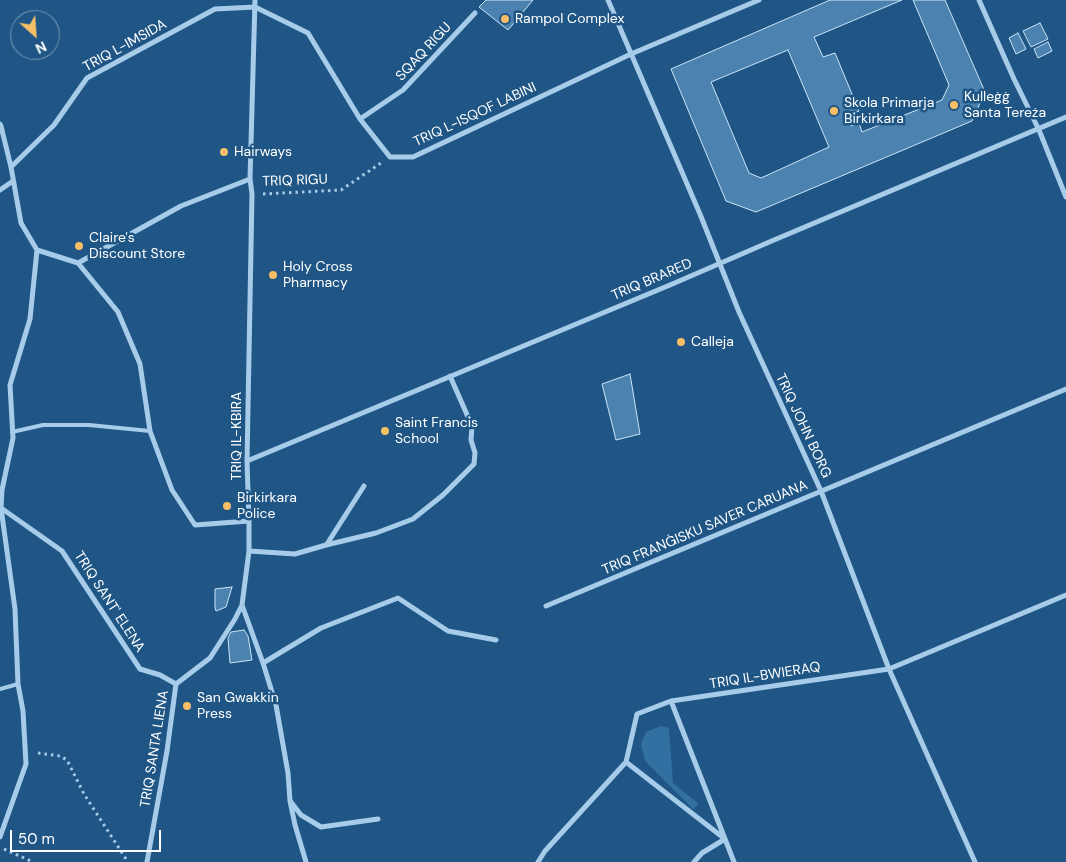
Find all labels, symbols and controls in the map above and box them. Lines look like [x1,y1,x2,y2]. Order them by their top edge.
north arrow [10,10,60,60]
place label: Rampol Complex [515,11,624,27]
marker: Rampol Complex [499,13,511,25]
street label: TRIQ L-IMSIDA [80,16,170,76]
street label: SQAQ RIGU [393,19,455,85]
text: N [33,37,50,58]
street label: TRIQ L-ISQOF LABINI [411,79,539,151]
place label: Kulleġġ Santa Tereża [964,89,1046,121]
place label: Skola Primarja Birkirkara [844,95,934,128]
marker: Kulleġġ Santa Tereża [948,99,960,111]
marker: Skola Primarja Birkirkara [828,105,840,117]
place label: Hairways [234,144,292,160]
marker: Hairways [218,146,230,158]
street label: TRIQ RIGU [262,171,328,191]
place label: Claire's Discount Store [89,230,185,262]
marker: Claire's Discount Store [73,240,85,252]
street label: TRIQ BRARED [609,255,695,305]
place label: Holy Cross Pharmacy [283,259,353,292]
marker: Holy Cross Pharmacy [267,269,279,281]
place label: Calleja [691,334,734,350]
marker: Calleja [675,336,687,348]
street label: TRIQ JOHN BORG [772,371,834,481]
street label: TRIQ IL-KBIRA [229,392,245,480]
place label: Saint Francis School [395,415,478,448]
marker: Saint Francis School [379,425,391,437]
street label: TRIQ FRANĠISKU SAVER CARUANA [600,477,810,579]
place label: Birkirkara Police [237,490,297,522]
marker: Birkirkara Police [221,500,233,512]
street label: TRIQ SANT' ELENA [70,548,148,656]
street label: TRIQ IL-BWIERAQ [708,659,822,693]
street label: TRIQ SANTA LIENA [137,689,173,809]
place label: San Gwakkin Press [197,690,279,722]
marker: San Gwakkin Press [181,700,193,712]
scale bar [12,820,164,852]
text: 50 m [18,829,55,849]

